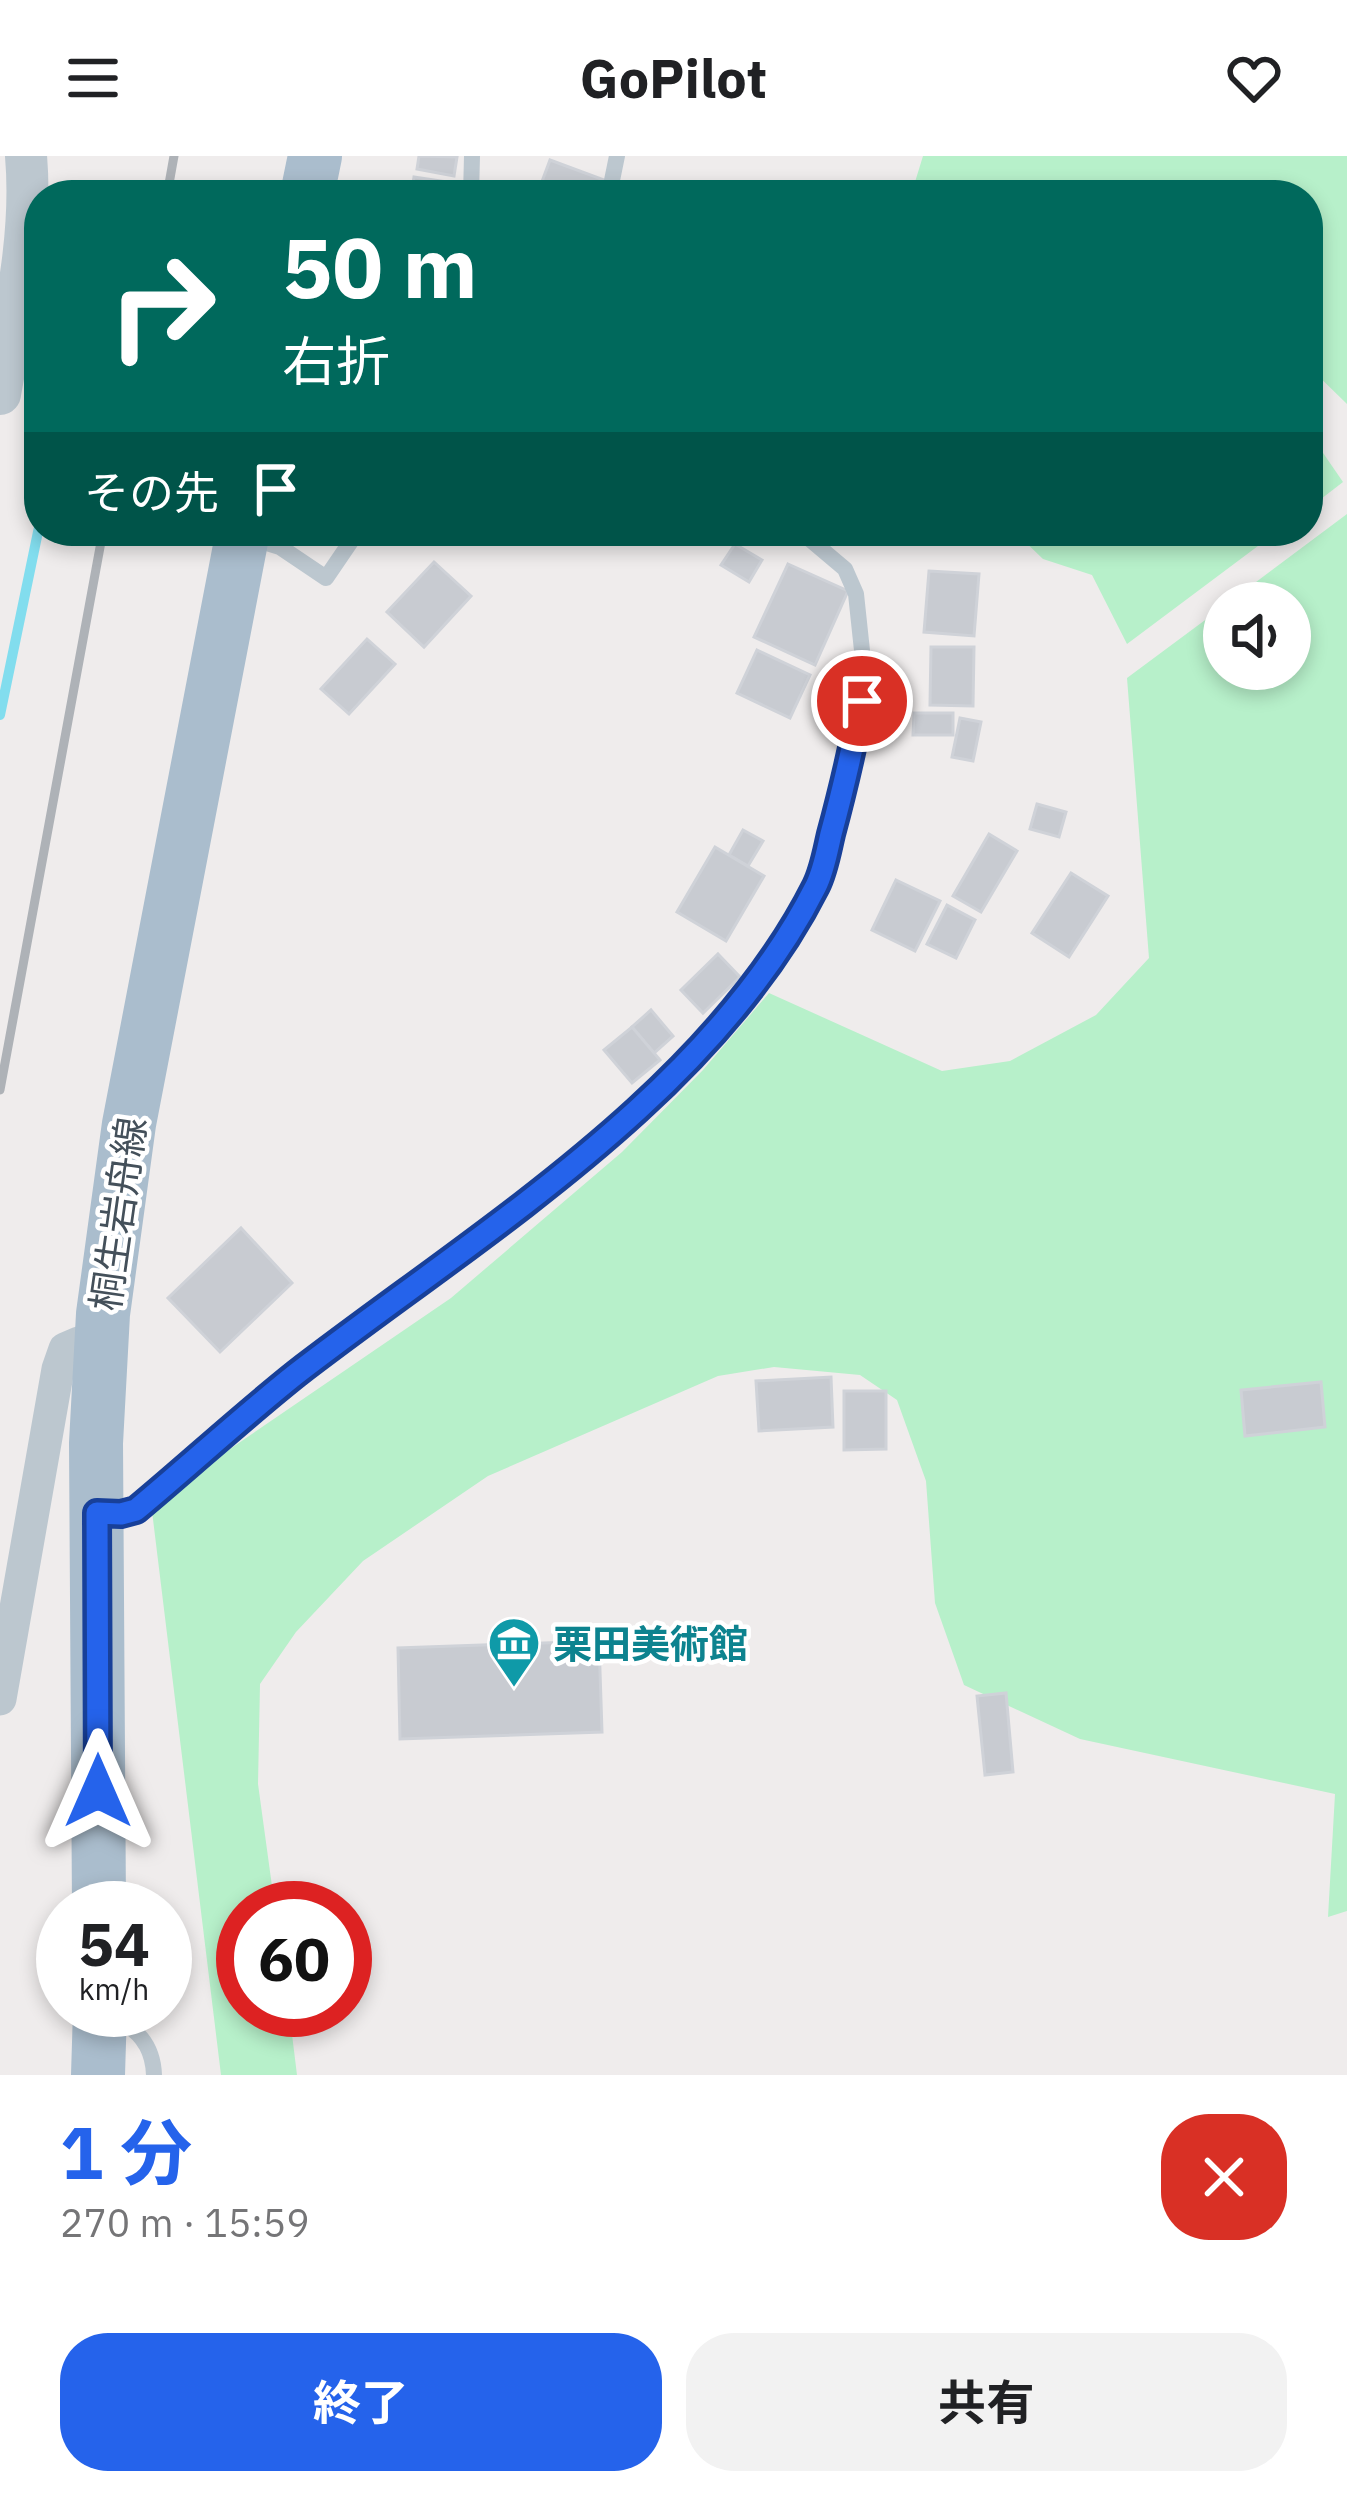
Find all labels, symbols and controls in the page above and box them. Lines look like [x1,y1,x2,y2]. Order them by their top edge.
text: GoPilot [580,43,767,113]
icon: menu [60,45,126,111]
icon: heart [1221,45,1287,111]
text: 50 m [282,212,478,321]
icon: right [84,228,240,384]
text: 右折 [282,326,390,396]
icon: arrive [243,456,309,522]
text: その先 [84,463,219,521]
map controls [1203,582,1311,690]
button: sound [1203,582,1311,690]
pin [811,650,913,752]
icon: arrive [829,668,895,734]
street label: 桐生岩舟線 [79,1114,157,1314]
museum icon: 栗田美術館 [486,1615,542,1689]
place label: 栗田美術館 [553,1618,748,1669]
position arrow [35,1728,161,1854]
speed limit sign: 60 [216,1881,372,2037]
text: 54 [78,1904,150,1983]
text: km/h [79,1969,149,2008]
text: 1 分 [60,2105,192,2199]
button: close [1161,2114,1287,2240]
text: 270 m · 15:59 [60,2197,310,2248]
button: 終了 [60,2333,662,2471]
button: 共有 [686,2333,1287,2471]

